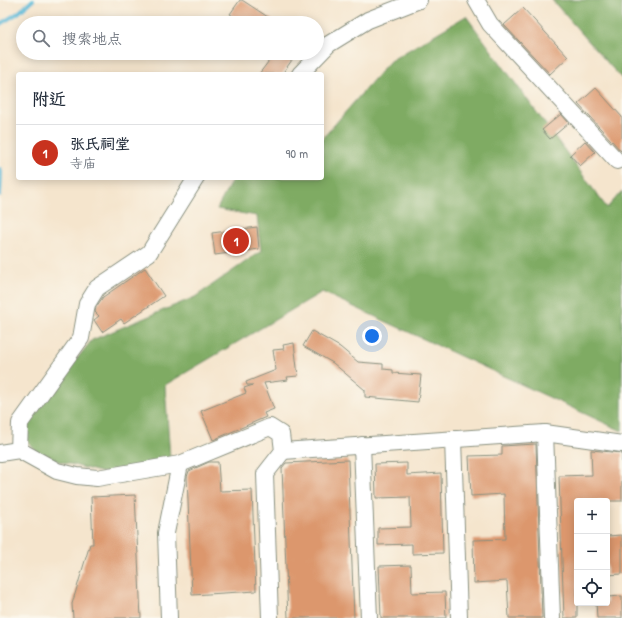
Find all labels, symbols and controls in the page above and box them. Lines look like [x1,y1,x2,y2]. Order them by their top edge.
search box [16,16,324,60]
icon: search [30,27,52,49]
text: 搜索地点 [62,28,122,49]
text: 附近 [32,87,66,110]
text: 张氏祠堂 [70,133,130,154]
text: 1 [43,144,47,162]
text: 90 m [286,144,308,162]
text: 寺庙 [70,154,96,172]
pin: 1 [223,226,249,256]
your location [362,326,382,346]
map controls [574,498,610,606]
button: + [574,498,610,534]
button: − [574,534,610,570]
button: locate [574,570,610,606]

